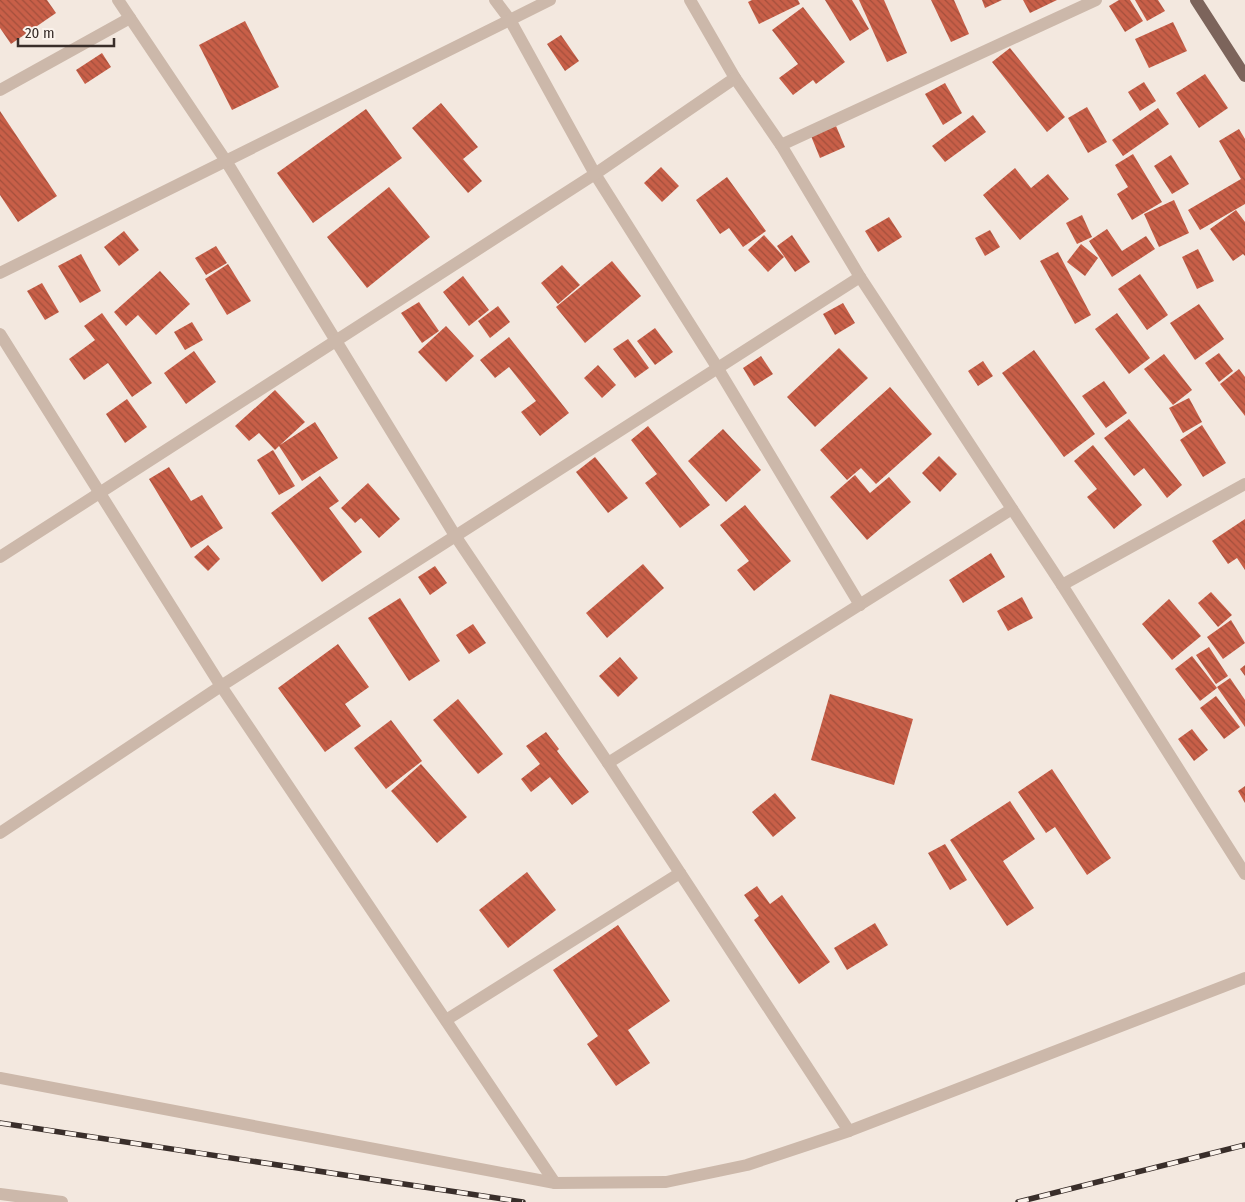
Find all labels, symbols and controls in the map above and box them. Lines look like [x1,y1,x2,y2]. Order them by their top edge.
scale bar [18,15,114,47]
text: 20 m [25,24,55,42]

